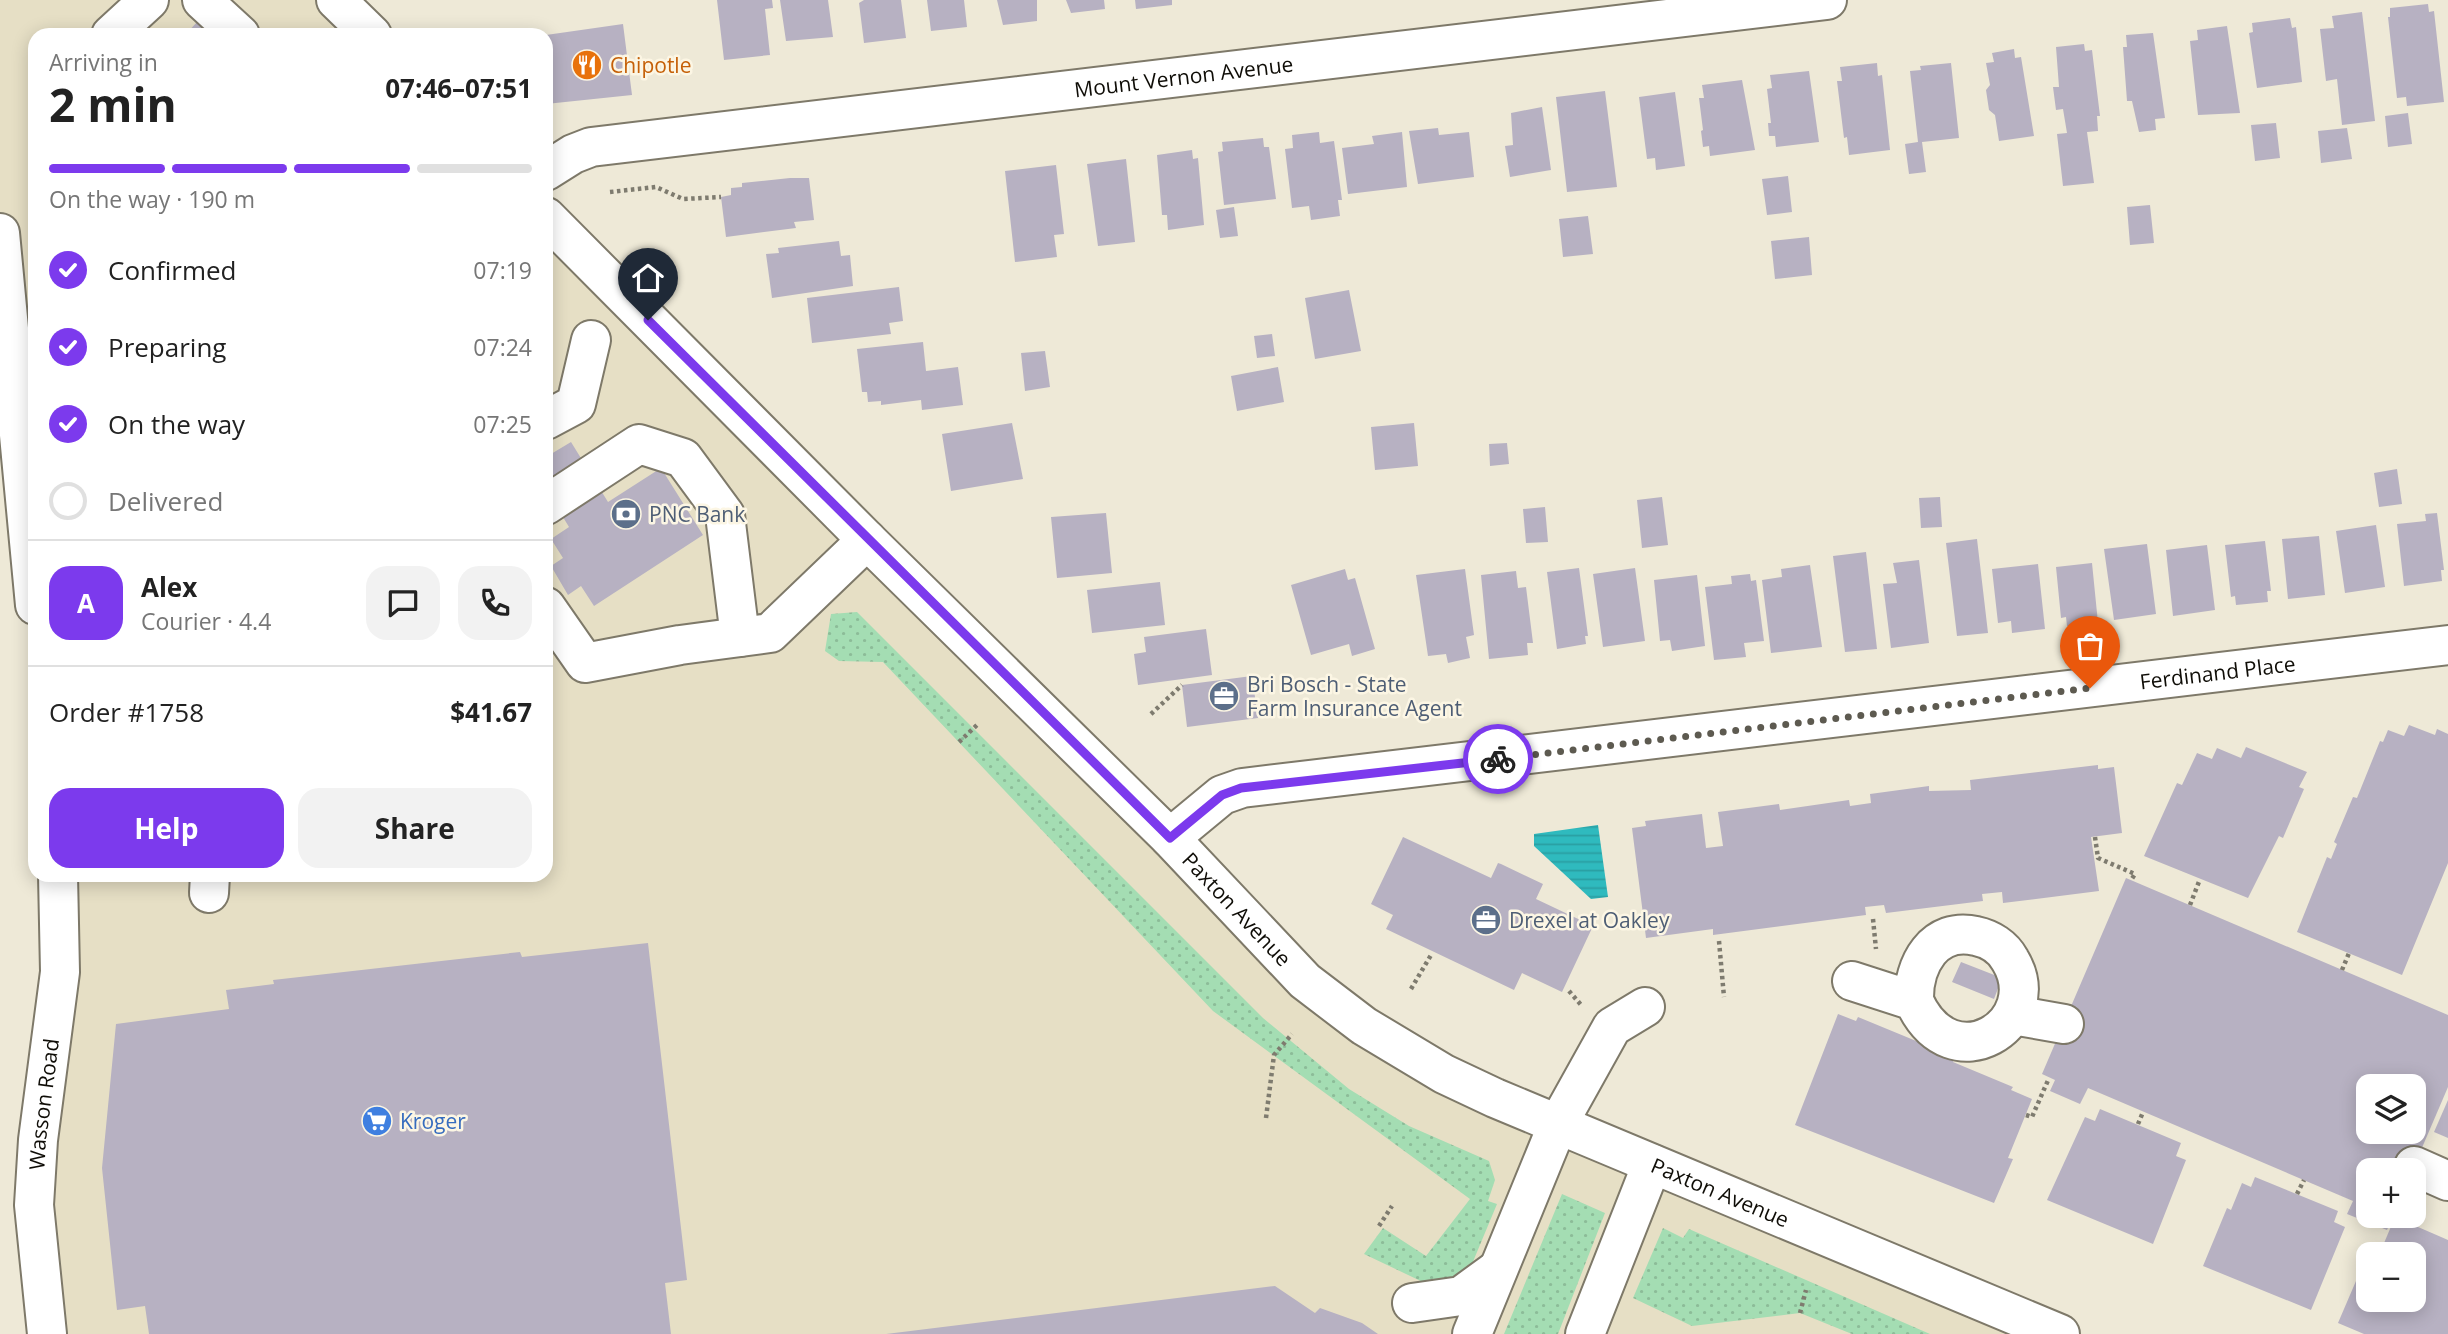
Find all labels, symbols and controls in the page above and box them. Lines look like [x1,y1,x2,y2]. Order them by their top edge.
text: Arriving in [49,46,158,78]
restaurant icon: Chipotle [570,48,604,82]
street label: Mount Vernon Avenue [1073,50,1295,103]
place label: Chipotle [610,51,691,79]
text: 07:46–07:51 [385,70,532,106]
text: 2 min [49,73,177,135]
text: On the way · 190 m [49,183,255,215]
pin [618,248,678,320]
icon: check [49,251,87,289]
text: Confirmed [108,252,236,288]
text: 07:19 [473,254,532,286]
icon: home [629,259,667,297]
icon: check [49,328,87,366]
text: Preparing [108,329,226,365]
text: 07:24 [473,331,532,363]
icon: check [49,405,87,443]
text: On the way [108,406,245,442]
text: 07:25 [473,408,532,440]
text: Delivered [108,483,223,519]
bank icon: PNC Bank [609,497,643,531]
place label: PNC Bank [649,500,745,528]
button: chat [366,566,440,640]
button: phone [458,566,532,640]
text: Alex [141,569,197,605]
text: A [77,585,95,621]
text: Courier · 4.4 [141,605,271,637]
pin [2060,616,2120,688]
icon: bag [2071,627,2109,665]
street label: Ferdinand Place [2138,649,2297,695]
place label: Bri Bosch - State Farm Insurance Agent [1247,670,1462,722]
office icon: Bri Bosch - State Farm Insurance Agent [1207,679,1241,713]
text: Order #1758 [49,694,204,730]
text: $41.67 [450,694,532,730]
courier [1463,724,1533,794]
icon: bike [1479,740,1517,778]
button: Help [49,788,284,868]
button: Share [298,788,532,868]
street label: Paxton Avenue [1176,846,1298,972]
office icon: Drexel at Oakley [1469,903,1503,937]
place label: Drexel at Oakley [1509,906,1670,934]
street label: Wasson Road [22,1037,65,1171]
map controls [2356,1074,2426,1312]
button: layers [2356,1074,2426,1144]
supermarket icon: Kroger [360,1104,394,1138]
place label: Kroger [400,1107,466,1135]
street label: Paxton Avenue [1647,1151,1793,1233]
button: + [2356,1158,2426,1228]
button: − [2356,1242,2426,1312]

